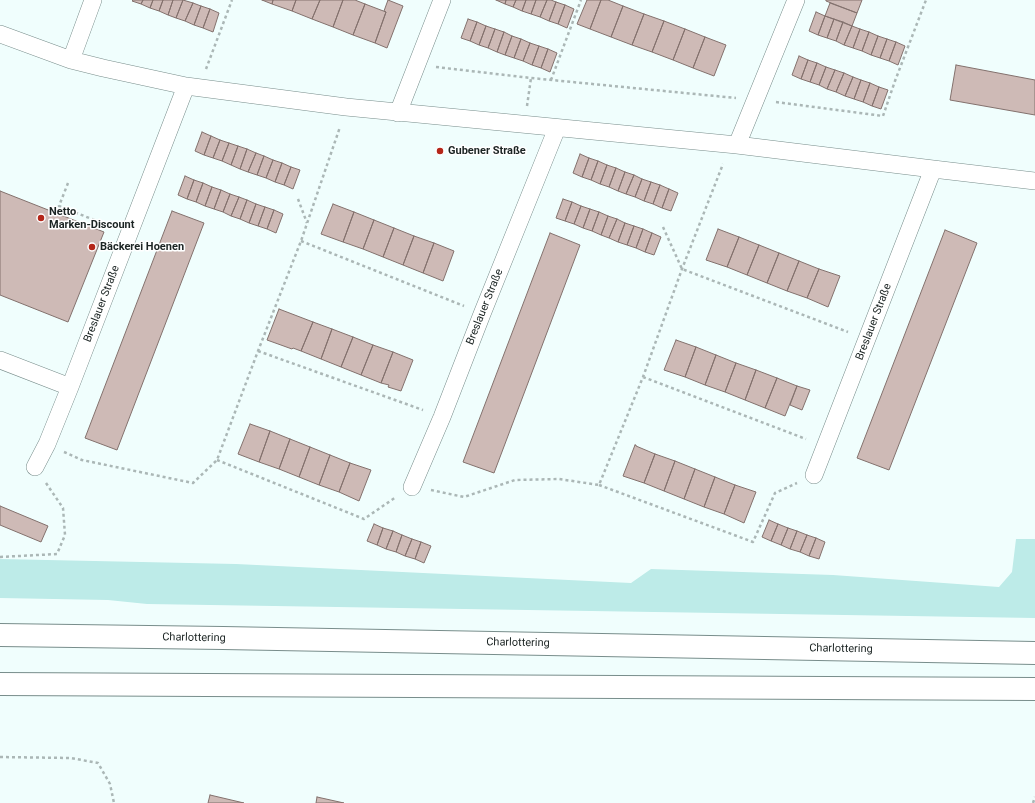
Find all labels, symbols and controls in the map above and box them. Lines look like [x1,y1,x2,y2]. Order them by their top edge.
place label: Gubener Straße [448,144,526,158]
marker: Gubener Straße [435,146,445,156]
place label: Netto Marken-Discount [49,205,134,231]
marker: Netto Marken-Discount [36,213,46,223]
place label: Bäckerei Hoenen [100,240,184,254]
marker: Bäckerei Hoenen [87,242,97,252]
street label: Breslauer Straße [81,264,123,344]
street label: Breslauer Straße [464,267,506,347]
street label: Breslauer Straße [853,282,895,362]
street label: Charlottering [162,631,226,645]
street label: Charlottering [486,636,550,650]
street label: Charlottering [809,642,873,656]

